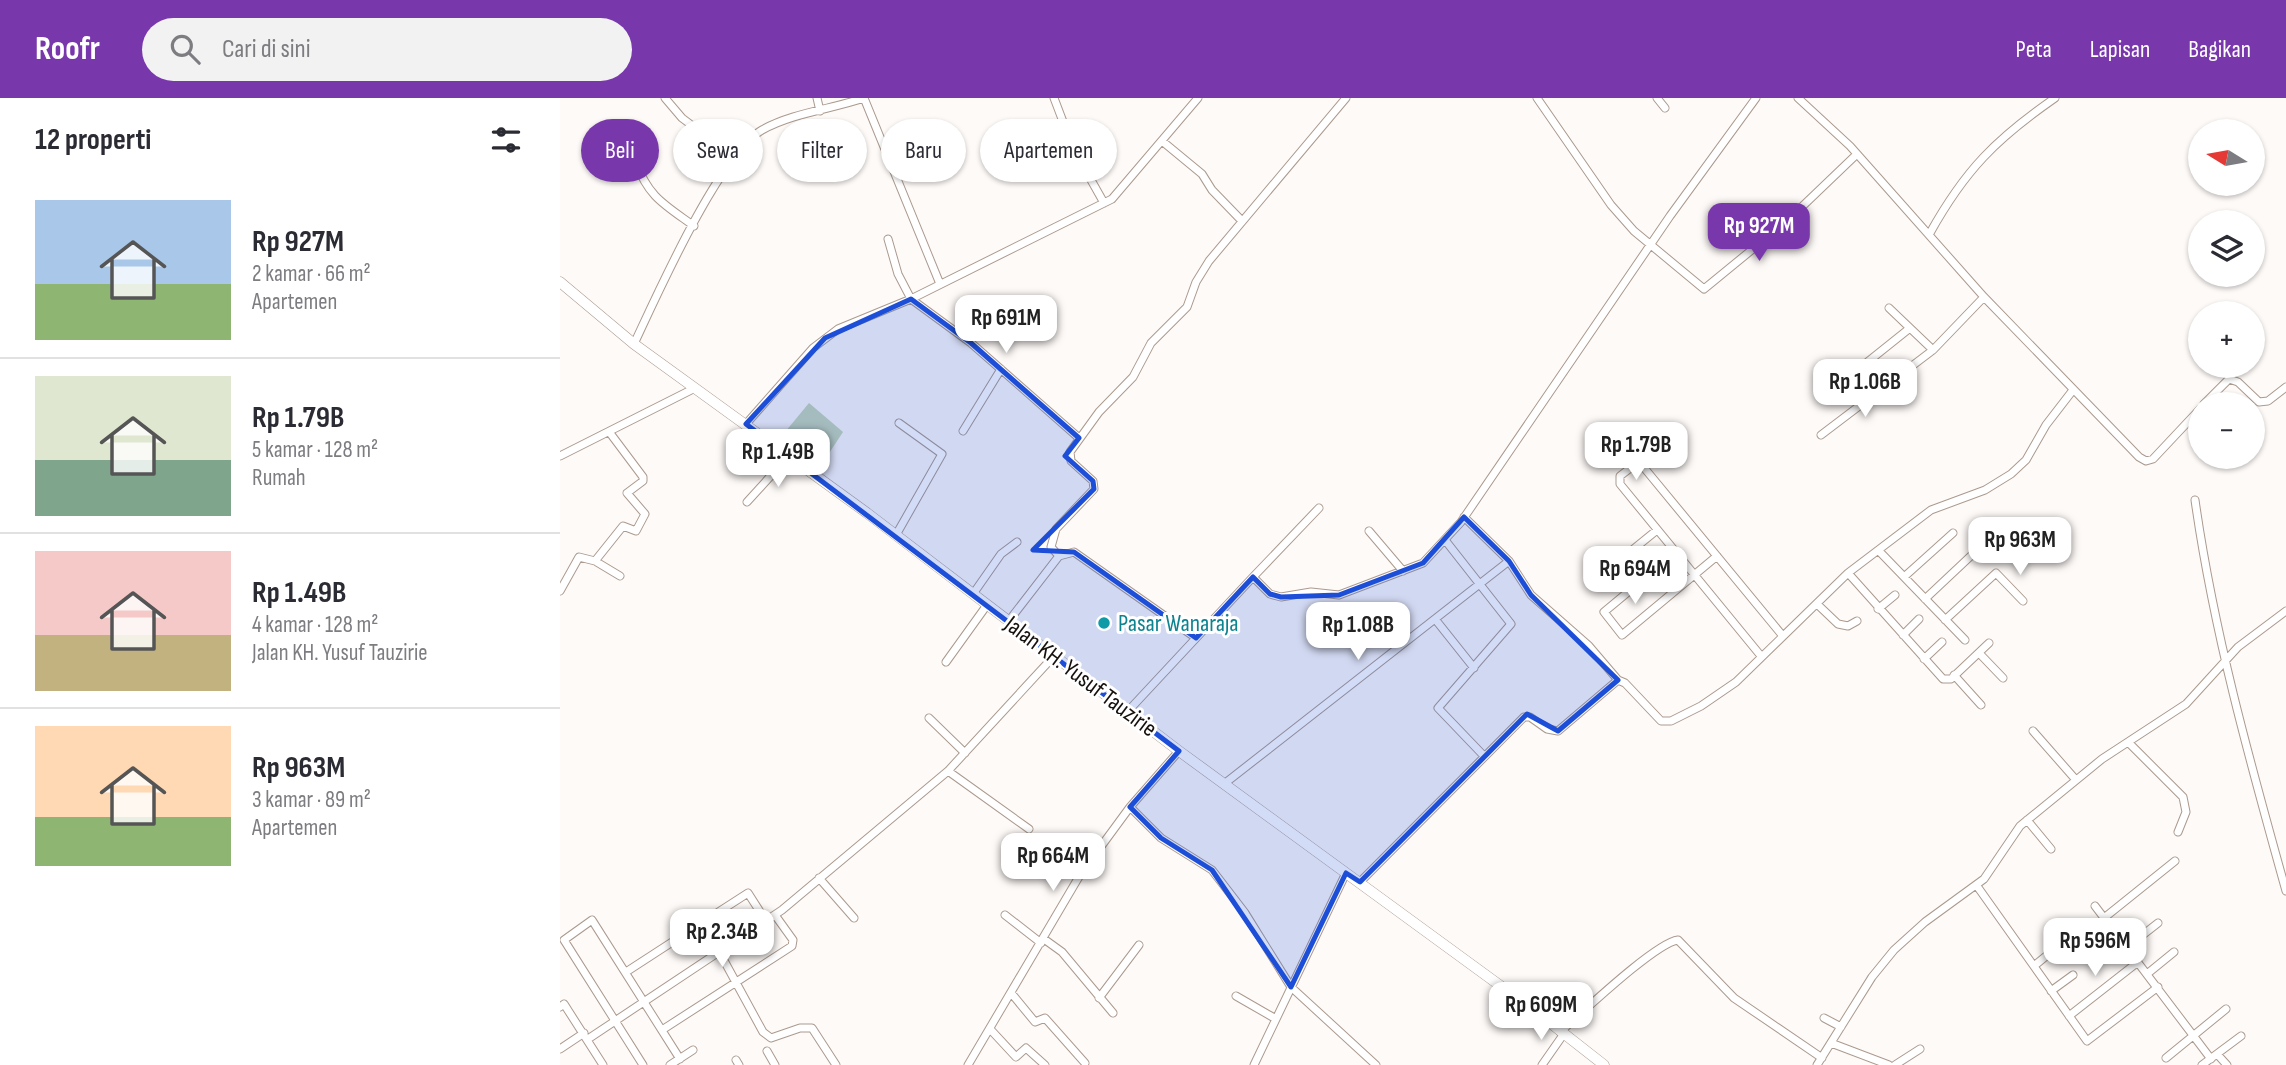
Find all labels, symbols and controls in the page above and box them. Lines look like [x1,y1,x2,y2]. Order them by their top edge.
search box [142,18,632,81]
text: Roofr [35,29,100,69]
icon: search [166,30,204,68]
text: Cari di sini [222,34,311,65]
text: Peta [2016,35,2052,64]
text: Lapisan [2090,35,2150,64]
text: Bagikan [2188,35,2251,64]
chip: Beli [581,119,659,182]
chip: Sewa [673,119,763,182]
chip: Filter [777,119,867,182]
chip: Baru [881,119,966,182]
chip: Apartemen [980,119,1117,182]
north arrow [2188,119,2264,196]
map controls [2188,119,2265,469]
icon: filters [487,121,525,159]
text: 12 properti [35,122,151,158]
pin: Rp 927M [1694,204,1824,263]
button: layers [2188,210,2265,287]
text: Rp 927M [1724,212,1794,240]
text: Rp 927M [252,224,344,260]
icon: home [91,228,175,312]
text: 2 kamar · 66 m² [252,260,371,288]
text: Apartemen [252,288,337,316]
pin: Rp 691M [941,296,1071,355]
button: + [2188,301,2265,378]
text: Rp 691M [971,304,1041,332]
pin: Rp 1.06B [1793,360,1937,419]
text: Rp 1.06B [1829,368,1901,396]
button: − [2188,392,2265,469]
text: Rp 1.79B [252,400,344,436]
icon: home [91,404,175,488]
pin: Rp 1.79B [1564,422,1708,482]
pin: Rp 1.49B [706,430,850,489]
text: Rp 1.79B [1601,431,1671,459]
text: 5 kamar · 128 m² [252,436,378,464]
text: Rp 1.49B [742,438,814,466]
text: Rumah [252,464,306,492]
pin: Rp 963M [1955,518,2085,577]
text: Rp 963M [1984,526,2056,554]
pin: Rp 694M [1570,546,1700,606]
text: Rp 694M [1599,555,1671,583]
text: Rp 1.49B [252,575,346,611]
icon: home [91,579,175,663]
pin: Rp 1.08B [1286,602,1430,662]
street label: Jalan KH. Yusuf Tauzirie [998,609,1163,743]
place label: Pasar Wanaraja [1118,609,1239,638]
text: 4 kamar · 128 m² [252,611,378,639]
text: Rp 1.08B [1322,611,1394,639]
marker: Pasar Wanaraja [1096,615,1112,631]
text: Jalan KH. Yusuf Tauzirie [252,639,428,667]
text: Rp 963M [252,750,345,786]
icon: home [91,754,175,838]
text: 3 kamar · 89 m² [252,786,371,814]
text: Apartemen [252,814,337,842]
pin: Rp 664M [988,834,1118,893]
text: Rp 664M [1017,842,1089,870]
pin: Rp 2.34B [650,910,794,969]
text: Rp 2.34B [686,918,758,946]
pin: Rp 596M [2030,918,2160,978]
text: Rp 596M [2059,927,2131,955]
pin: Rp 609M [1476,982,1606,1042]
text: Rp 609M [1505,991,1577,1019]

